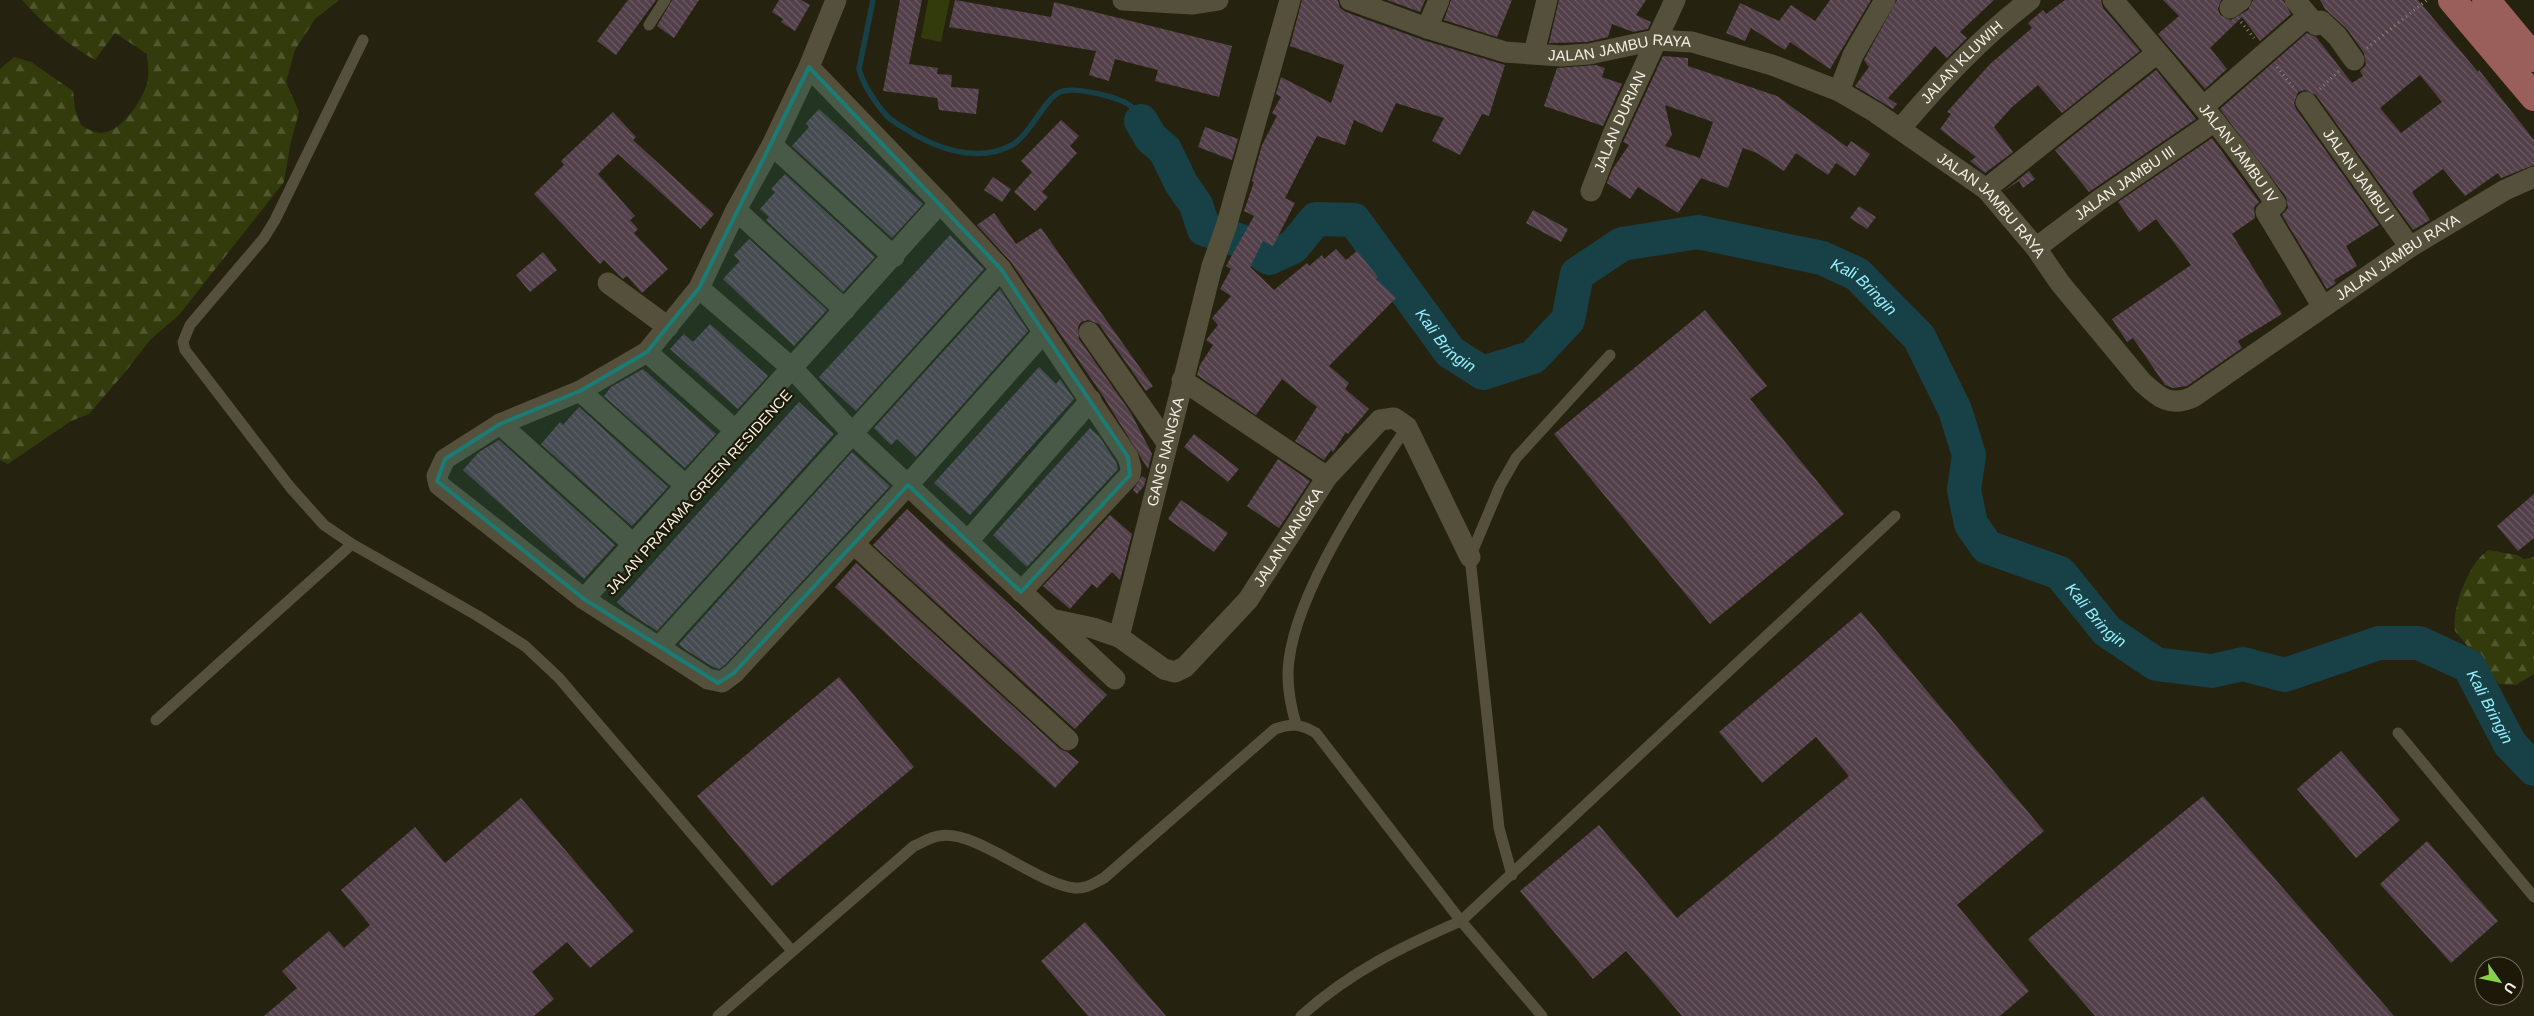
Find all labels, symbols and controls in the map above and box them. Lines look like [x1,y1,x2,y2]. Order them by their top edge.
street label: JALAN KLUWIH [1917,17,2006,107]
street label: JALAN JAMBU RAYA [1547,31,1692,64]
street label: JALAN DURIAN [1590,68,1649,175]
street label: JALAN JAMBU IV [2196,100,2282,206]
street label: JALAN JAMBU I [2320,125,2398,225]
street label: JALAN JAMBU III [2071,142,2178,224]
street label: JALAN JAMBU RAYA [1934,149,2049,261]
street label: JALAN JAMBU RAYA [2332,210,2462,304]
water label: Kali Bringin [1828,255,1900,319]
water label: Kali Bringin [1412,305,1479,375]
street label: JALAN PRATAMA GREEN RESIDENCE [602,386,795,597]
street label: GANG NANGKA [1143,395,1187,508]
street label: JALAN NANGKA [1250,484,1326,590]
water label: Kali Bringin [2062,580,2129,650]
water label: Kali Bringin [2464,667,2516,747]
north arrow [2474,956,2524,1006]
text: U [2500,979,2519,997]

